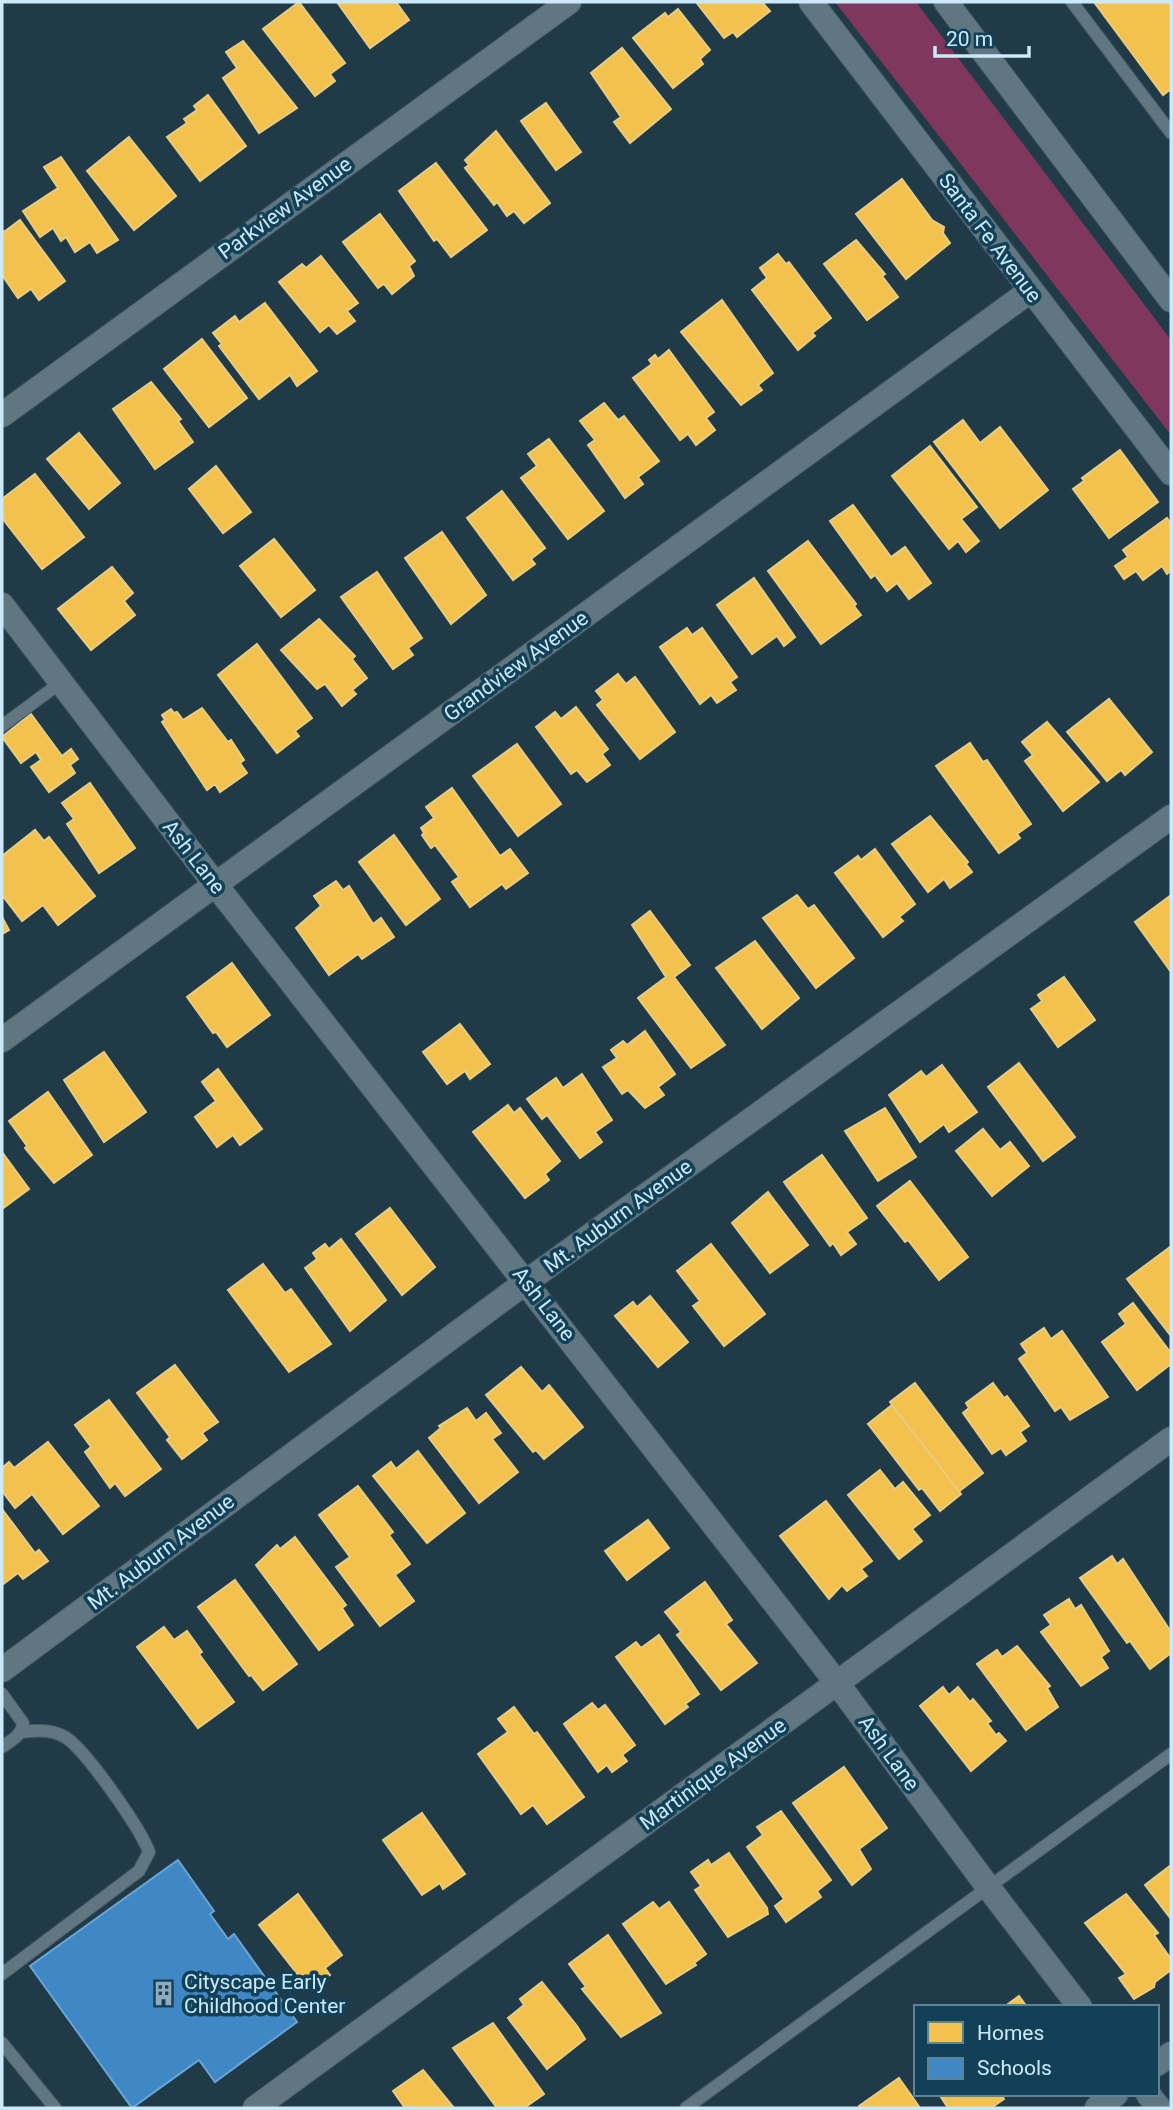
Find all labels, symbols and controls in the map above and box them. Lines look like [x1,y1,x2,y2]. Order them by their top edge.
scale bar [935,14,1030,58]
text: 20 m [946,27,993,51]
street label: Parkview Avenue [214,152,356,264]
street label: Santa Fe Avenue [934,169,1046,307]
street label: Grandview Avenue [439,606,593,726]
street label: Ash Lane [158,815,230,899]
street label: Mt. Auburn Avenue [539,1154,697,1278]
street label: Ash Lane [508,1262,580,1346]
street label: Mt. Auburn Avenue [83,1489,239,1615]
street label: Ash Lane [854,1711,924,1795]
street label: Martinique Avenue [635,1713,791,1835]
place label: Cityscape Early Childhood Center [184,1970,345,2018]
building icon: Cityscape Early Childhood Center [150,1980,178,2008]
legend [914,2005,1159,2096]
text: Homes [977,2021,1044,2045]
text: Schools [977,2056,1052,2080]

